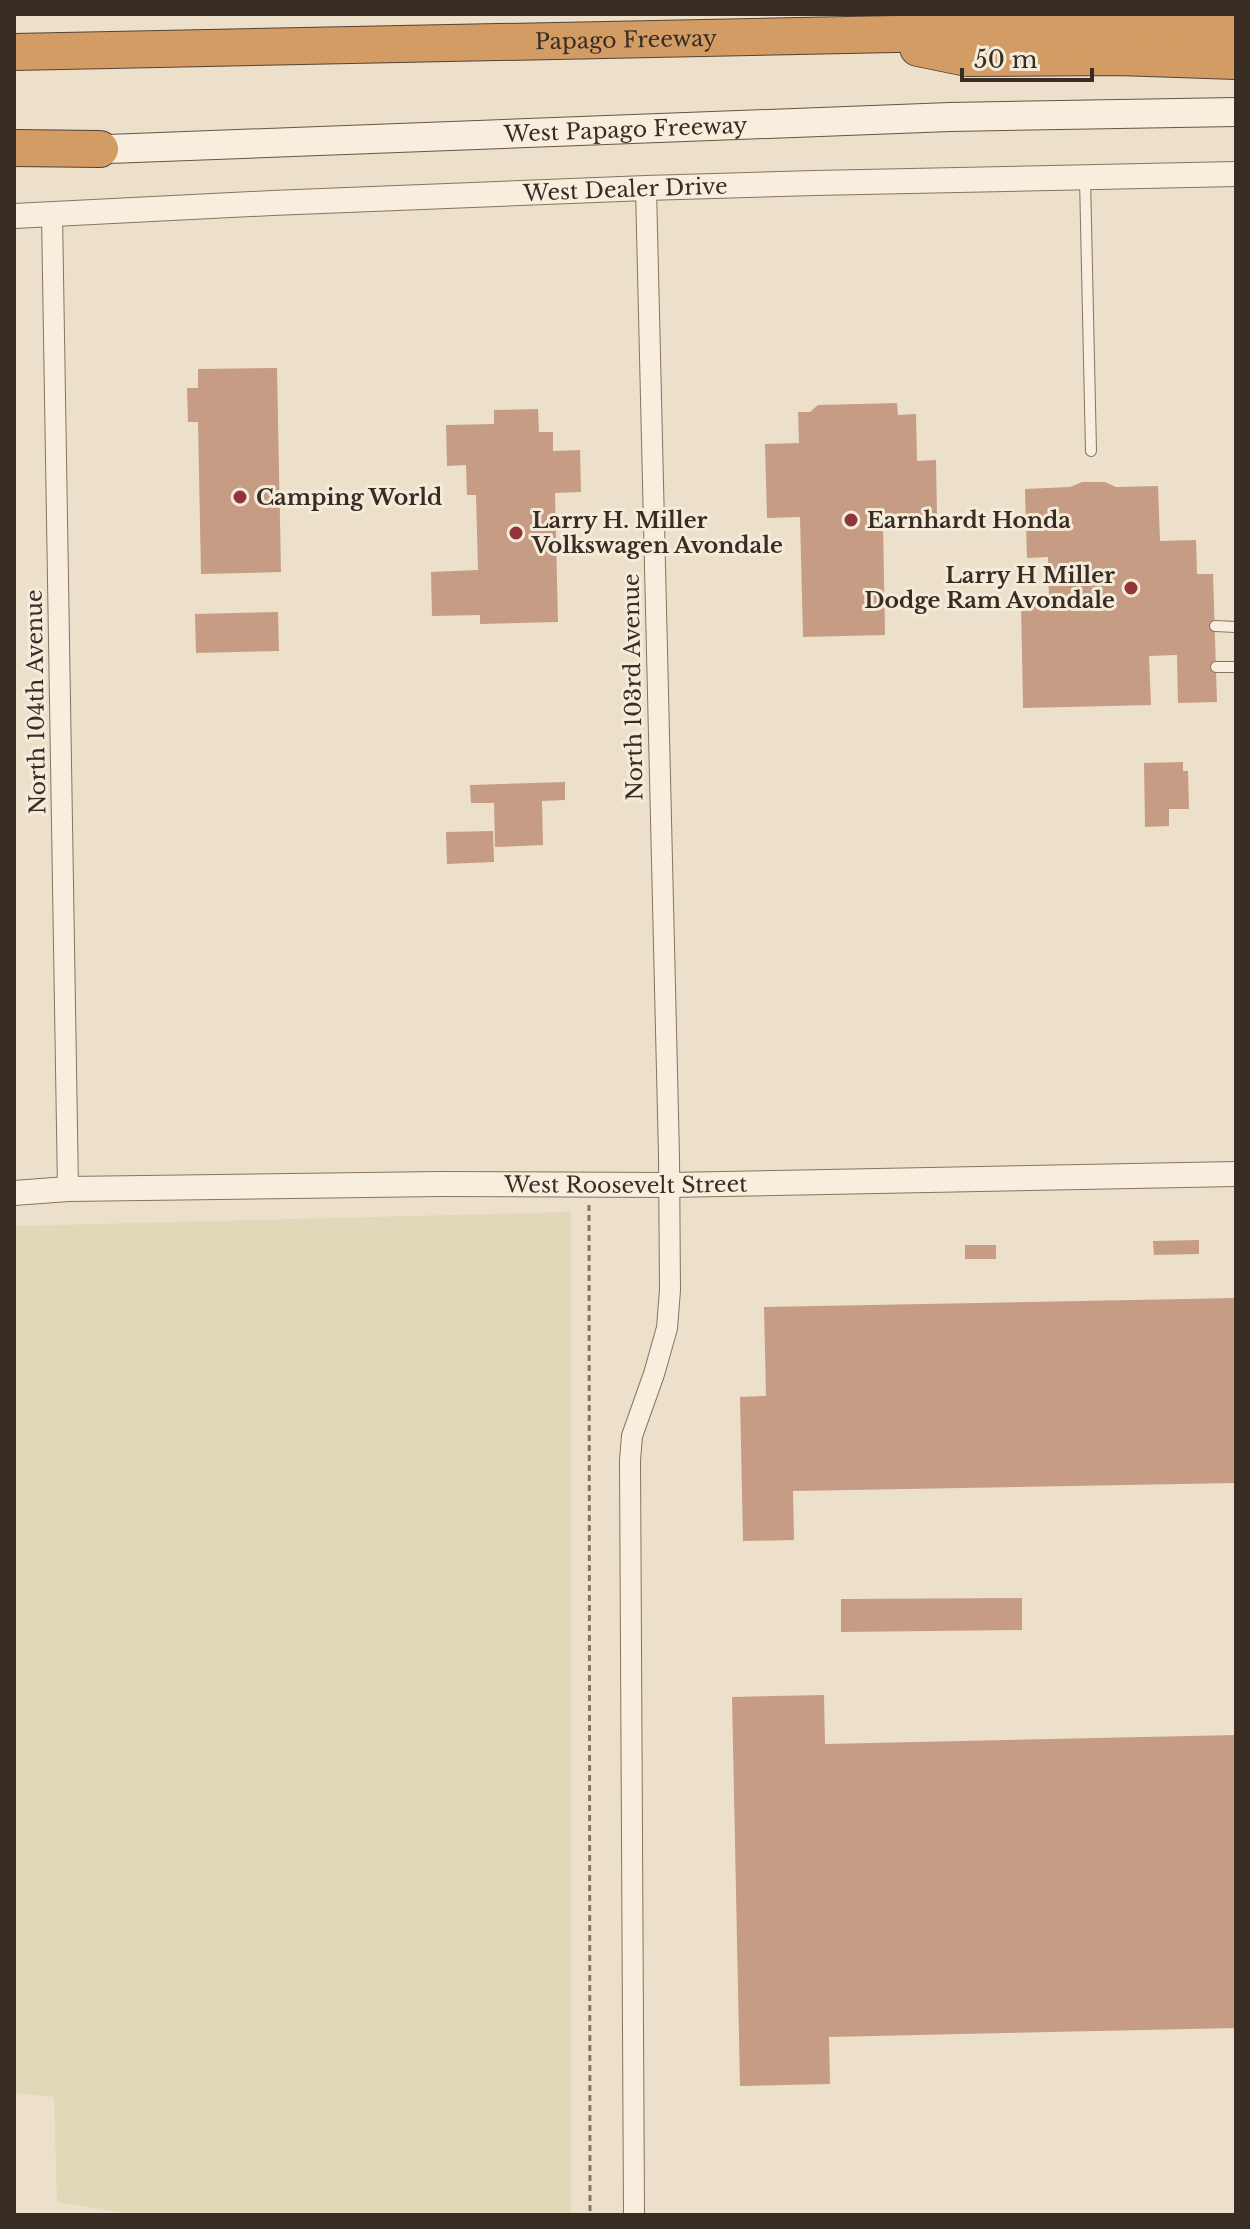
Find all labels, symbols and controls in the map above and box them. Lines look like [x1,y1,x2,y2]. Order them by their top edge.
street label: Papago Freeway [535,24,717,55]
scale bar [962,32,1092,82]
text: 50 m [974,45,1038,74]
street label: West Papago Freeway [502,111,748,147]
street label: West Dealer Drive [522,172,728,206]
place label: Camping World [256,484,442,511]
marker: Camping World [231,488,249,506]
place label: Larry H. Miller Volkswagen Avondale [531,507,783,559]
place label: Earnhardt Honda [867,507,1071,534]
marker: Earnhardt Honda [842,511,860,529]
marker: Larry H. Miller Volkswagen Avondale [507,524,525,542]
place label: Larry H Miller Dodge Ram Avondale [864,562,1115,614]
street label: North 103rd Avenue [618,573,648,801]
marker: Larry H Miller Dodge Ram Avondale [1122,579,1140,597]
street label: North 104th Avenue [21,589,51,815]
street label: West Roosevelt Street [503,1170,748,1199]

